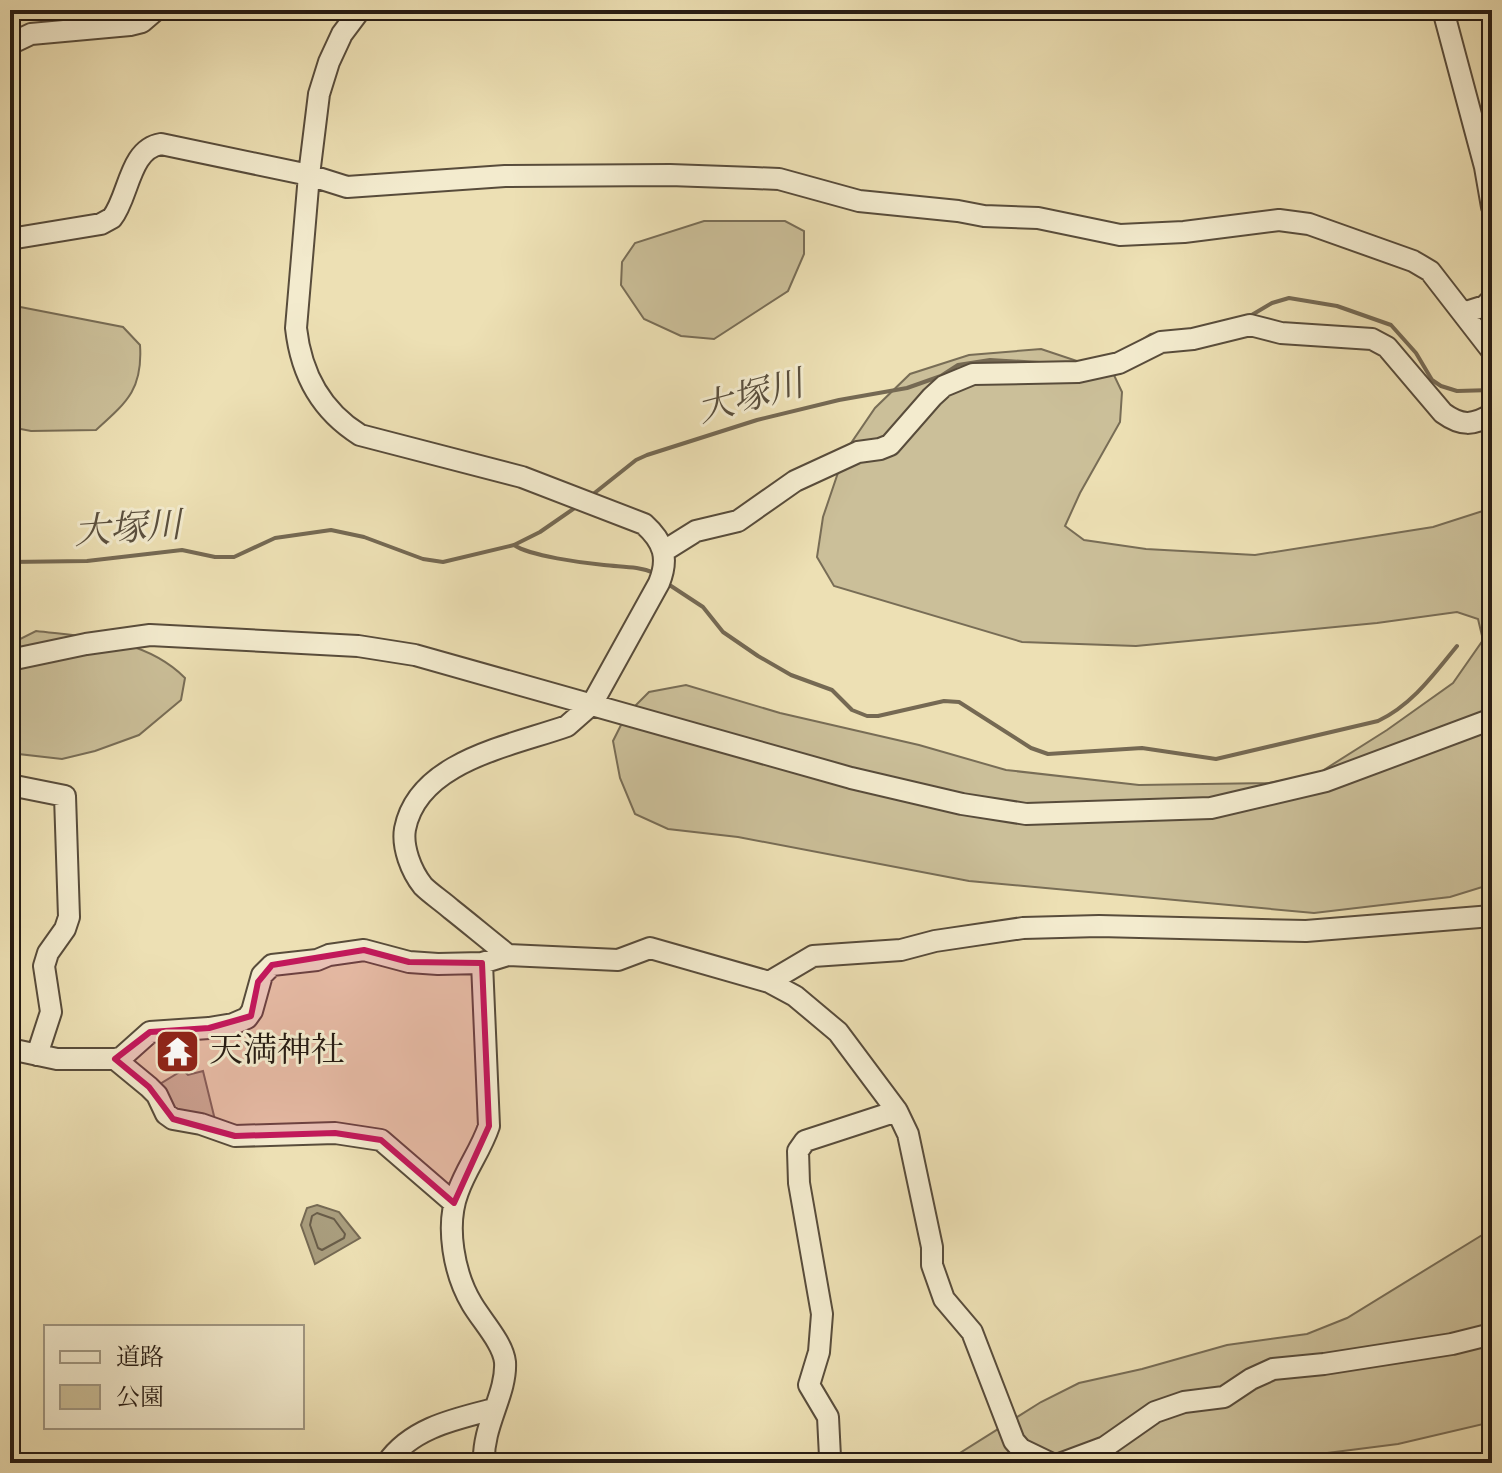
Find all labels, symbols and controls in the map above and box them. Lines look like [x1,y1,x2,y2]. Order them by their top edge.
water label: 大塚川 [692,359,814,438]
water label: 大塚川 [72,501,188,561]
temple icon: 天満神社 [154,1028,202,1076]
place label: 天満神社 [209,1028,345,1077]
legend [44,1325,304,1429]
text: 道路 [116,1342,164,1376]
text: 公園 [116,1382,164,1416]

